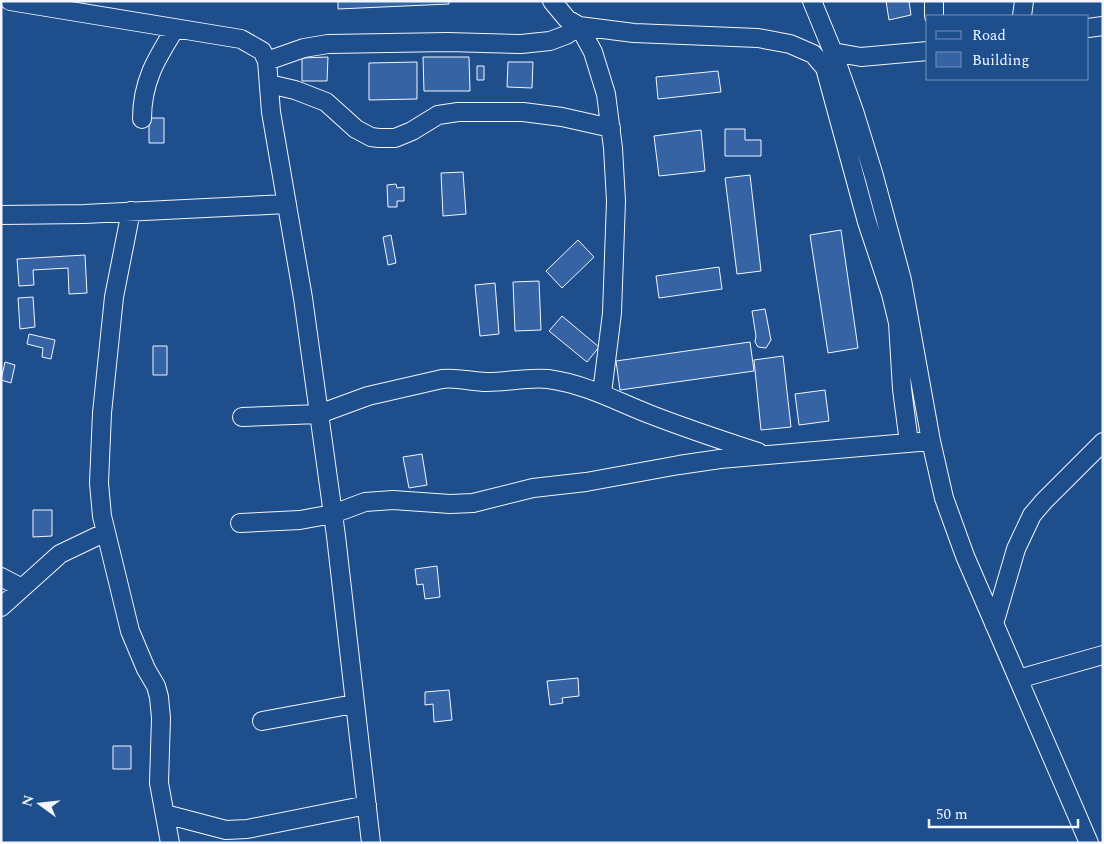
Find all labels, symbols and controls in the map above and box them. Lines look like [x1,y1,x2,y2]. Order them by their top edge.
legend [926,15,1089,80]
text: Road [972,24,1006,47]
text: Building [972,49,1029,72]
north arrow [15,779,65,829]
text: N [16,793,40,809]
scale bar [929,796,1078,828]
text: 50 m [936,803,968,826]

